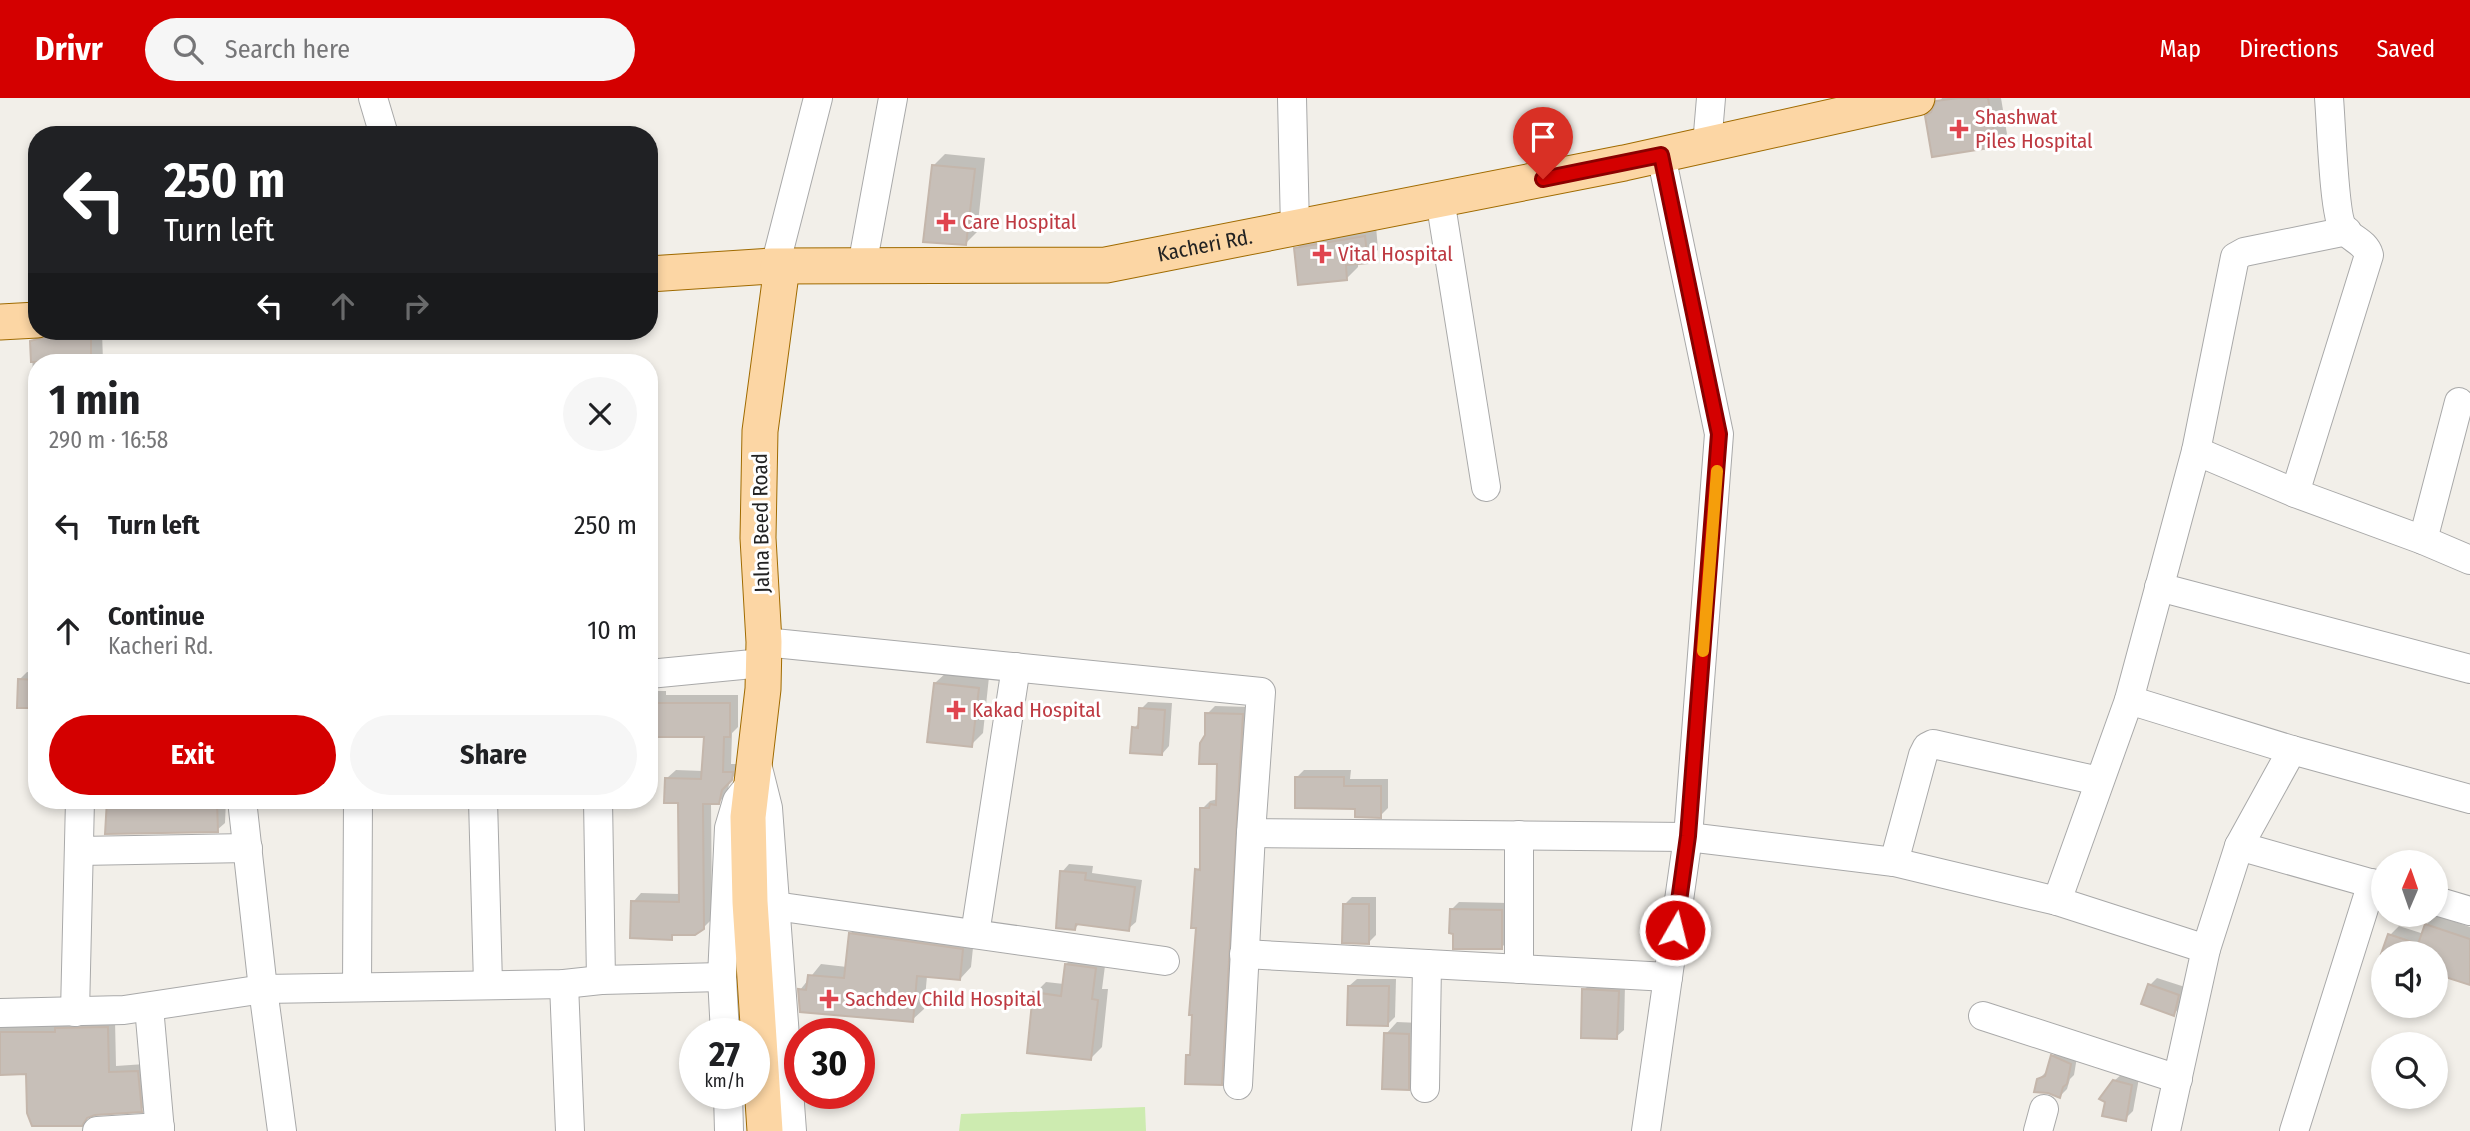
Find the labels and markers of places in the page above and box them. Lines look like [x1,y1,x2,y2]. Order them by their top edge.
place label: Shashwat Piles Hospital [1975,104,2093,154]
pin [1513,107,1573,179]
marker: Shashwat Piles Hospital [1949,119,1969,139]
place label: Care Hospital [962,209,1077,235]
marker: Care Hospital [936,212,956,232]
place label: Vital Hospital [1338,241,1453,267]
marker: Vital Hospital [1312,244,1332,264]
place label: Kakad Hospital [972,697,1101,723]
marker: Kakad Hospital [946,700,966,720]
place label: Sachdev Child Hospital [845,986,1042,1012]
marker: Sachdev Child Hospital [819,989,839,1009]

